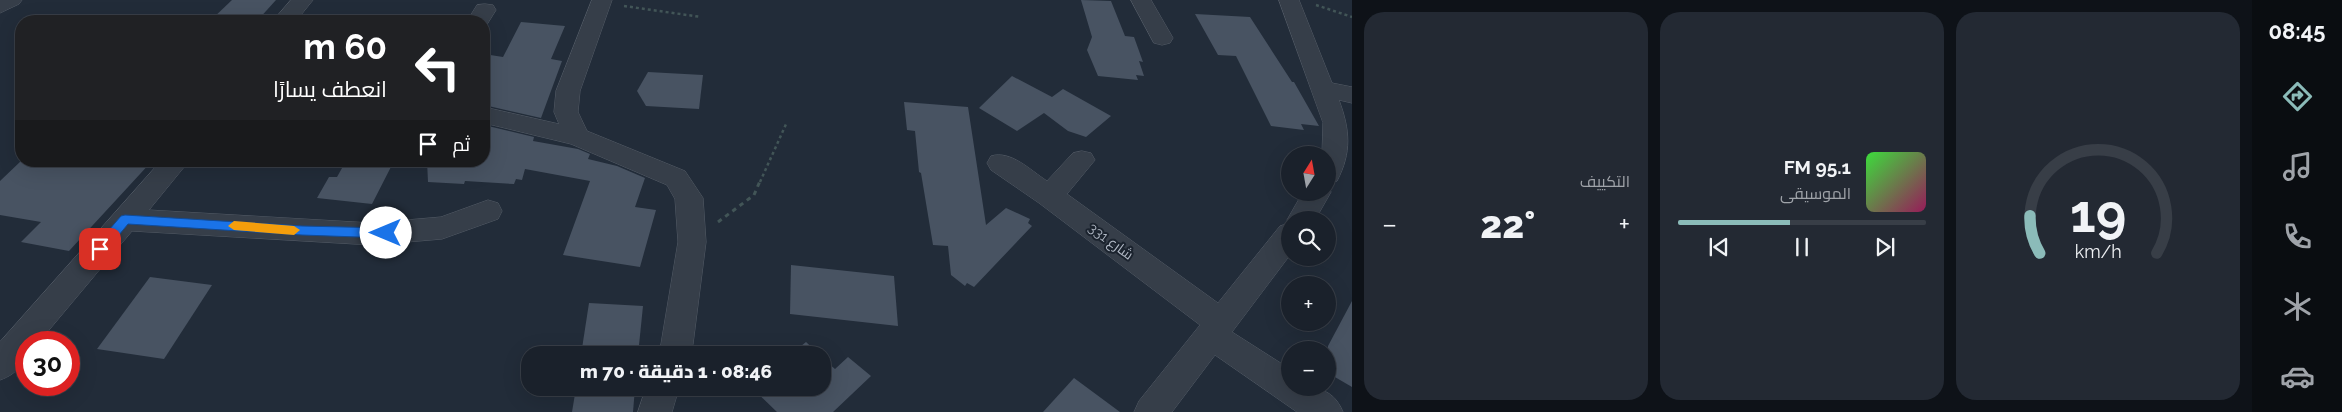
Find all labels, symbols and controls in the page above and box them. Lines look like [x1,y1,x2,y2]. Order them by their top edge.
text: 08:45 [2269,18,2326,44]
text: 60 m [303,26,387,67]
icon: left [405,35,470,100]
text: انعطف يسارًا [273,76,387,102]
icon: directions [2280,79,2315,114]
icon: arrive [414,130,442,158]
text: ثم [452,133,470,155]
north arrow [1281,146,1336,201]
map controls [1281,146,1336,396]
icon: music [2280,149,2315,184]
text: 95.1 FM [1784,156,1851,178]
text: التكييف [1580,172,1630,191]
text: 19 [2070,183,2126,244]
text: الموسيقى [1780,184,1851,203]
text: 22° [1480,202,1535,247]
position arrow [359,206,411,258]
text: − [1382,208,1397,241]
text: + [1618,208,1630,241]
button: search [1281,211,1336,266]
street label: شارع 331 [1085,219,1137,263]
icon: phone [2280,219,2315,254]
pin [79,228,121,270]
icon: previous [1705,233,1733,261]
icon: pause [1788,233,1816,261]
icon: next [1871,233,1899,261]
icon: arrive [86,235,114,263]
text: km/h [2074,241,2122,262]
button: + [1281,276,1336,331]
icon: climate [2280,289,2315,324]
speed limit sign: 30 [15,331,80,396]
button: − [1281,341,1336,396]
icon: car [2280,359,2315,394]
text: 08:46 · 1 دقيقة · 70 m [580,360,772,382]

